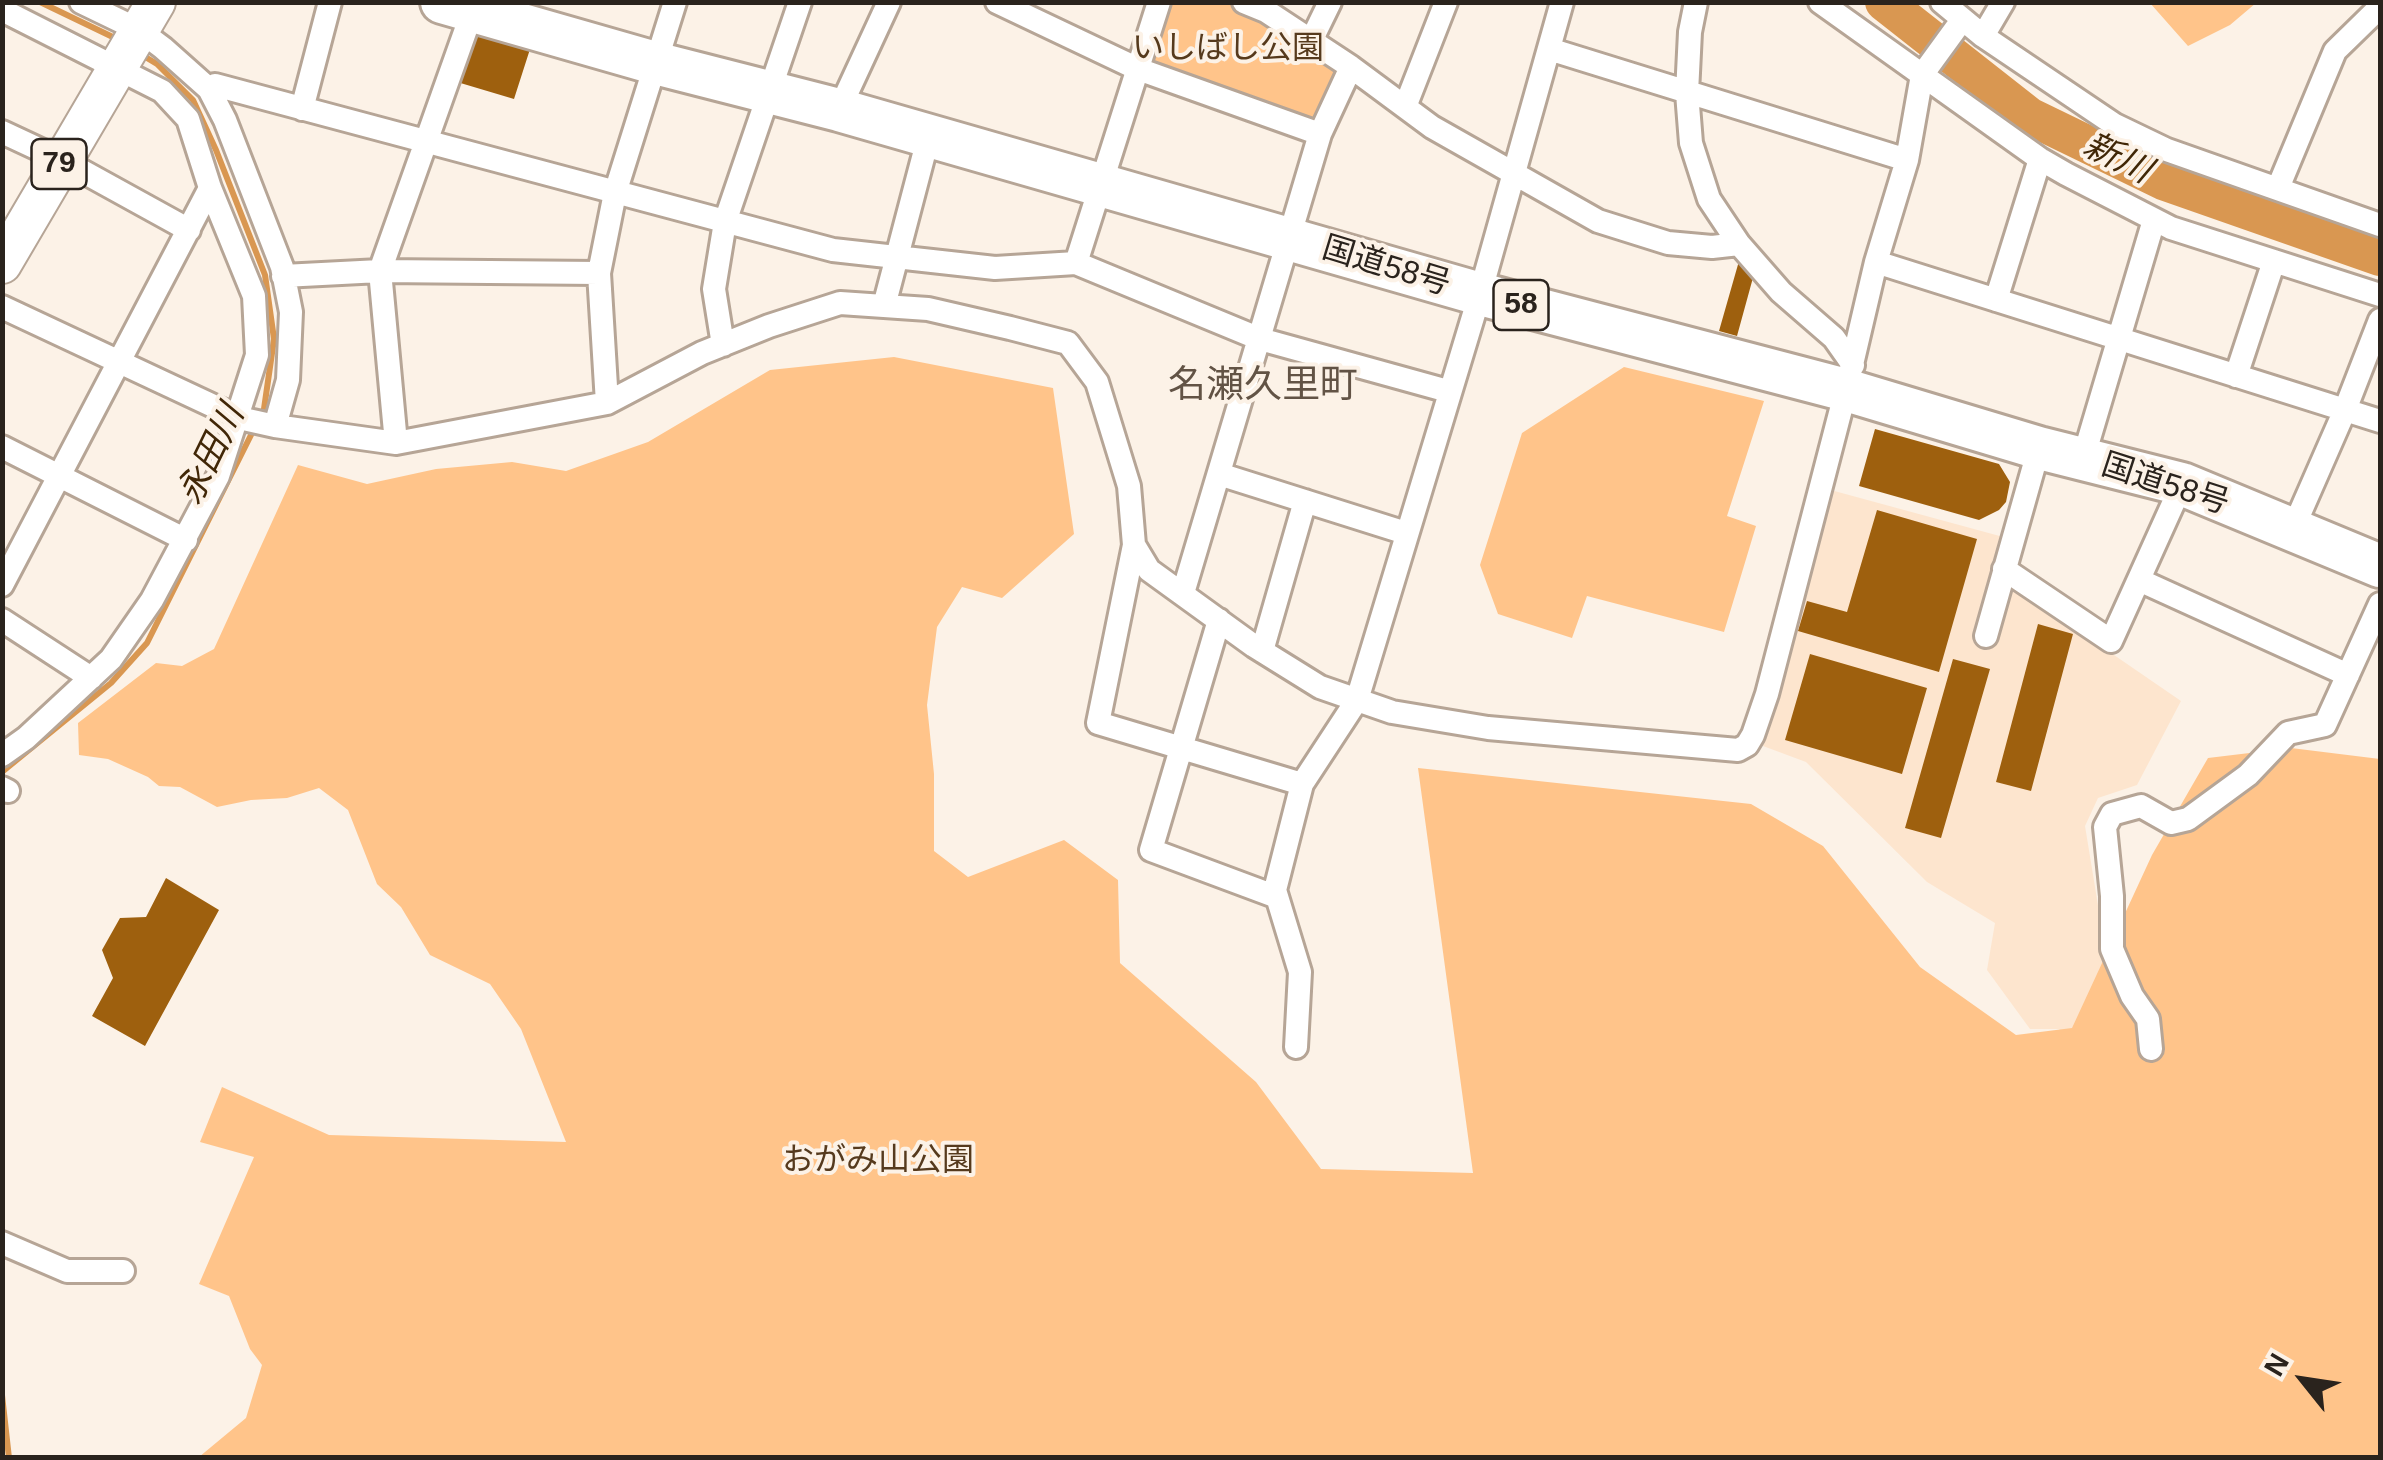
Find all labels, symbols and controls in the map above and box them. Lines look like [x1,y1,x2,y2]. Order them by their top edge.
park label: いしばし公園 [1132,30,1324,68]
water label: 新川 [2076,125,2158,193]
road number: 79 [32,139,86,189]
street label: 国道58号 [1317,229,1455,305]
road number: 58 [1494,280,1548,330]
district label: 名瀬久里町 [1168,364,1358,410]
water label: 永田川 [170,399,254,511]
street label: 国道58号 [2096,446,2234,524]
park label: おがみ山公園 [782,1142,974,1180]
north arrow [2253,1330,2353,1430]
text: N [2258,1348,2295,1381]

